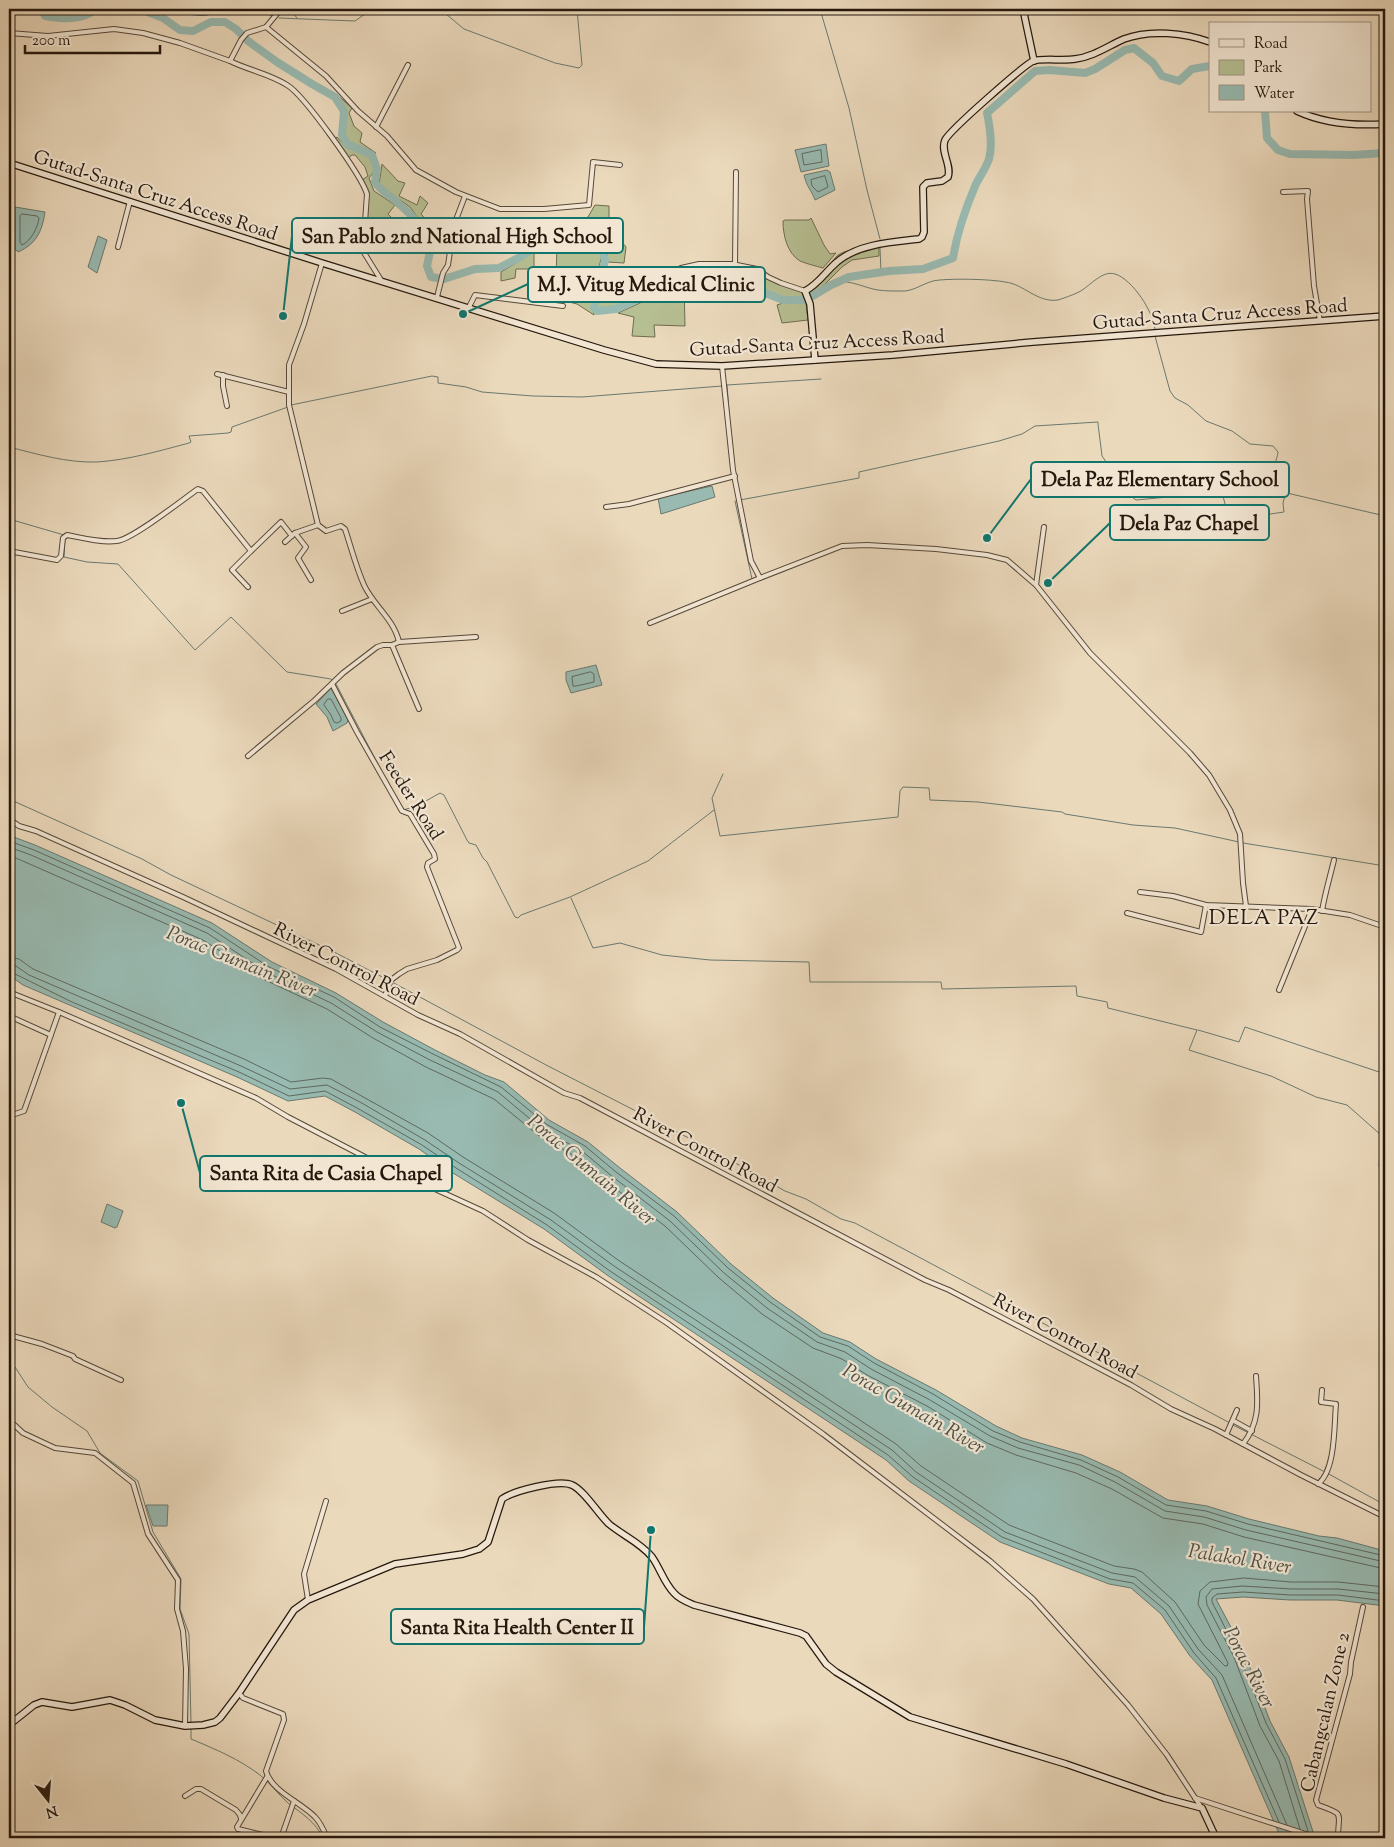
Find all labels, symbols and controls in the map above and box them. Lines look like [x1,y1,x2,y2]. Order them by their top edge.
scale bar [25,22,160,54]
legend [1209,22,1372,112]
text: 200 m [32,31,71,52]
text: Road [1254,34,1288,55]
text: Park [1254,58,1283,79]
text: Water [1254,84,1295,105]
street label: Gutad-Santa Cruz Access Road [30,144,281,249]
callout: San Pablo 2nd National High School [292,218,623,253]
text: San Pablo 2nd National High School [301,224,613,253]
callout: M.J. Vitug Medical Clinic [528,267,765,302]
text: M.J. Vitug Medical Clinic [537,272,755,301]
street label: Gutad-Santa Cruz Access Road [1092,293,1349,338]
street label: Gutad-Santa Cruz Access Road [689,324,946,365]
callout: Dela Paz Elementary School [1031,462,1289,497]
text: Dela Paz Elementary School [1041,467,1279,496]
callout: Dela Paz Chapel [1110,505,1269,540]
text: Dela Paz Chapel [1120,511,1259,540]
street label: Feeder Road [371,747,449,846]
district label: DELA PAZ [1209,904,1319,934]
street label: River Control Road [268,917,424,1014]
water label: Porac Gumain River [161,920,321,1007]
street label: River Control Road [628,1102,782,1201]
water label: Porac Gumain River [520,1108,661,1233]
callout: Santa Rita de Casia Chapel [200,1156,452,1191]
text: Santa Rita de Casia Chapel [210,1161,443,1190]
street label: River Control Road [988,1288,1142,1387]
water label: Porac Gumain River [836,1358,989,1463]
water label: Palakol River [1186,1538,1293,1583]
callout: Santa Rita Health Center II [391,1609,644,1644]
text: Santa Rita Health Center II [400,1615,634,1644]
water label: Porac River [1214,1622,1281,1714]
street label: Cabangcalan Zone 2 [1295,1630,1358,1795]
north arrow [22,1774,72,1824]
text: N [43,1799,59,1822]

